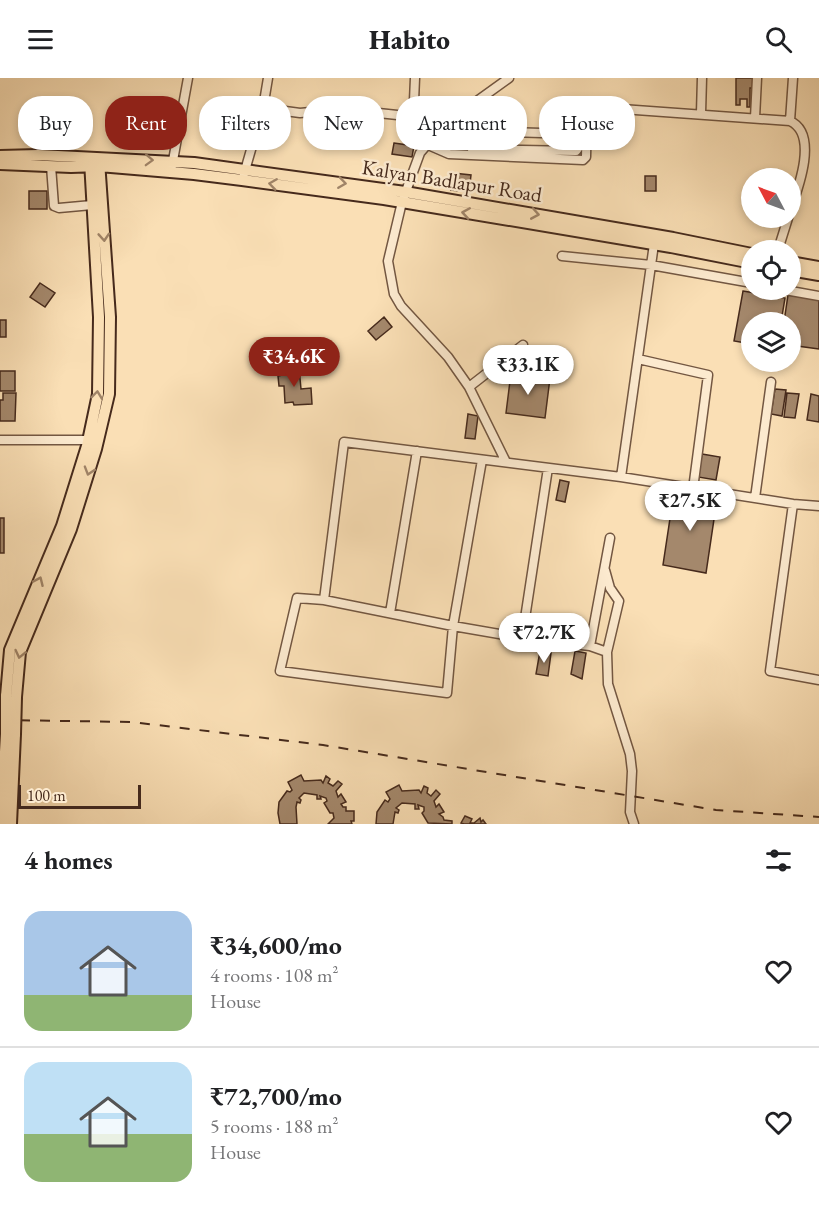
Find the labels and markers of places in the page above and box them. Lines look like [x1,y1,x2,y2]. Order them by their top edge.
pin: ₹34.6K [245,337,343,388]
pin: ₹33.1K [479,345,577,396]
pin: ₹27.5K [641,481,739,532]
pin: ₹72.7K [495,613,593,664]

